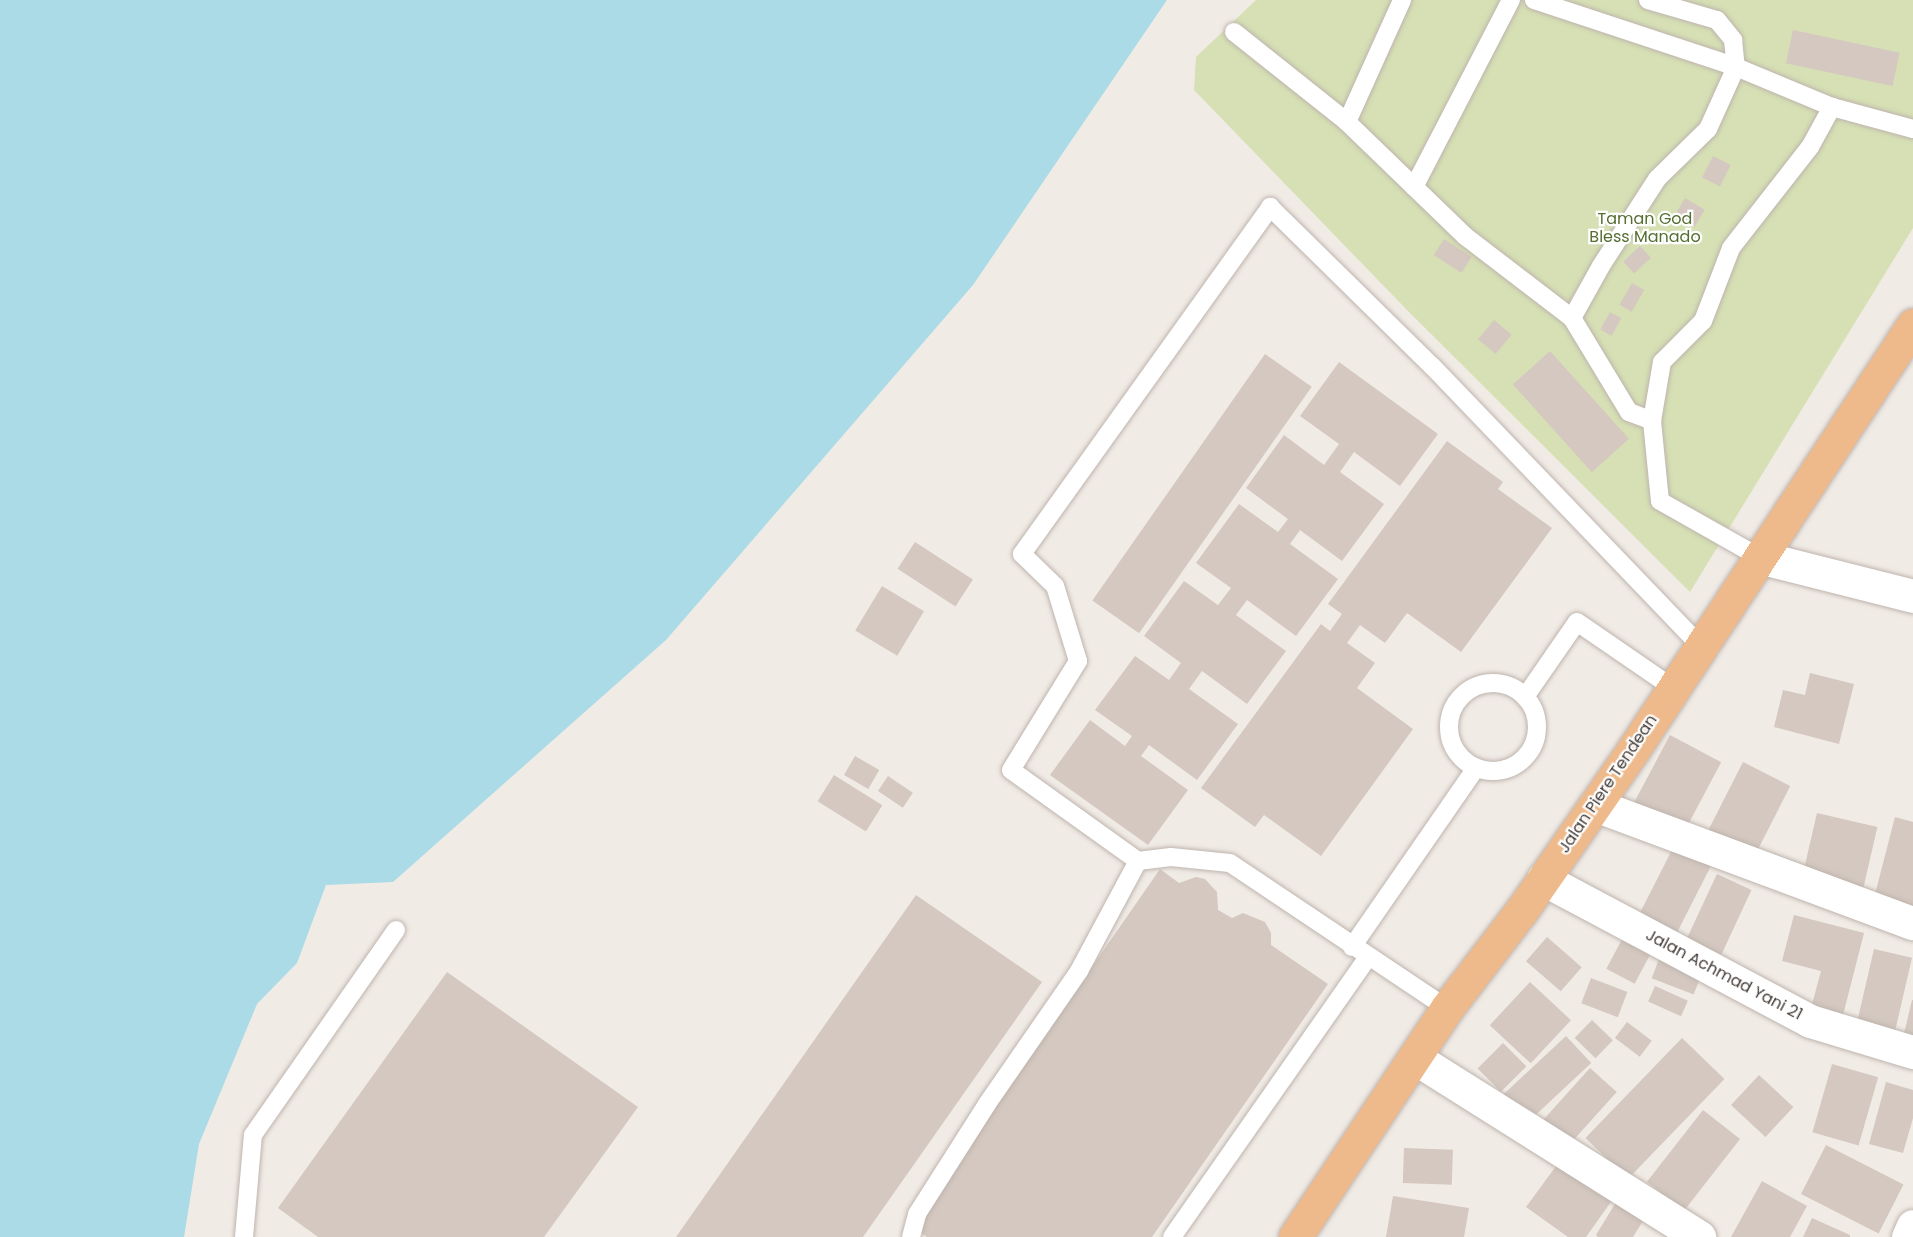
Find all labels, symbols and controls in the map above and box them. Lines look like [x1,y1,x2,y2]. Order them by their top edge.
park label: Taman God Bless Manado [1589,209,1701,247]
street label: Jalan Piere Tendean [1555,711,1661,857]
street label: Jalan Achmad Yani 21 [1642,926,1806,1024]

